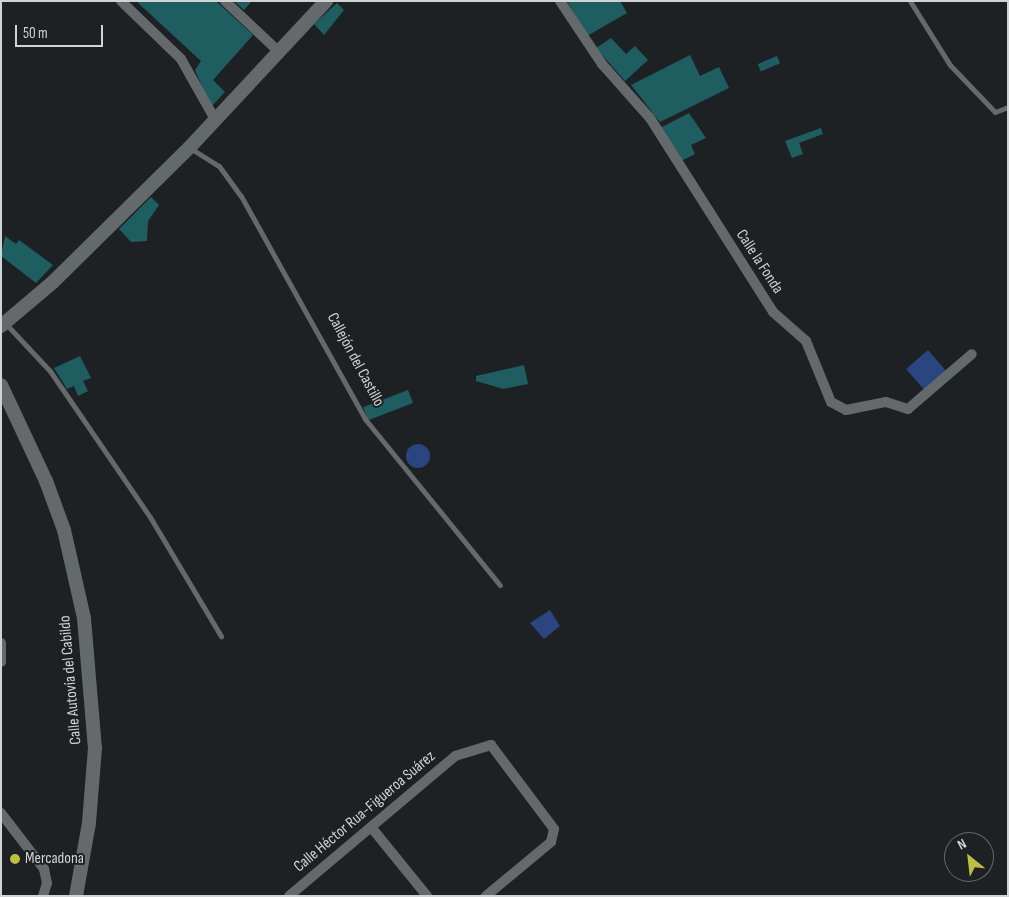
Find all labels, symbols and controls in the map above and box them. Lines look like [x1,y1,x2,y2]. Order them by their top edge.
scale bar [18,15,105,47]
text: 50 m [23,24,48,43]
street label: Calle la Fonda [731,226,787,298]
street label: Callejón del Castillo [322,310,388,410]
street label: Calle Autovía del Cabildo [56,615,86,745]
street label: Calle Héctor Rua-Figueroa Suárez [290,747,440,877]
north arrow [944,832,994,882]
text: N [955,835,969,854]
place label: Mercadona [25,849,84,869]
marker: Mercadona [9,853,21,865]

